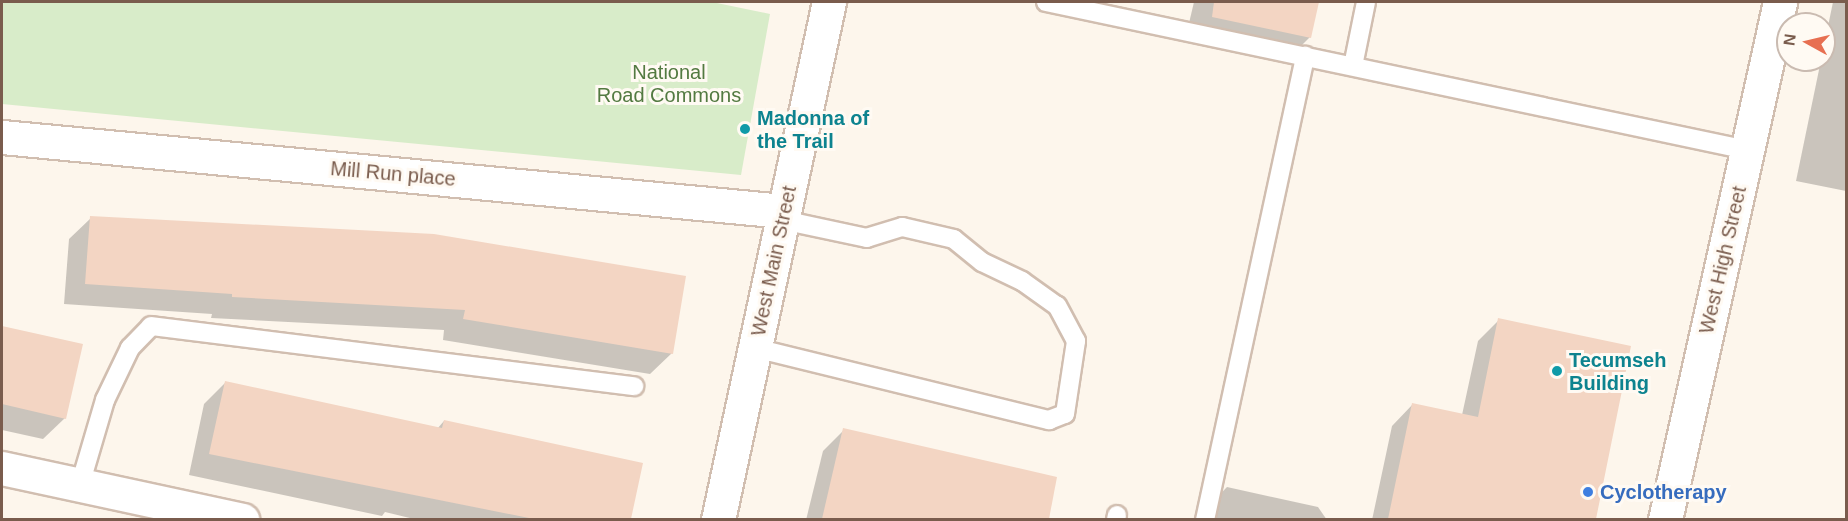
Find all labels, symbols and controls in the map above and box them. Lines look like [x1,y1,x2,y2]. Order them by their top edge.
north arrow [1776,12,1836,72]
text: N [1780,33,1799,47]
park label: National Road Commons [597,61,741,108]
place label: Madonna of the Trail [757,106,869,153]
marker: Madonna of the Trail [738,122,752,136]
street label: Mill Run place [329,157,457,191]
street label: West Main Street [746,184,802,338]
street label: West High Street [1694,184,1752,336]
place label: Tecumseh Building [1569,348,1666,395]
marker: Tecumseh Building [1550,364,1564,378]
place label: Cyclotherapy [1600,480,1727,504]
marker: Cyclotherapy [1581,485,1595,499]

